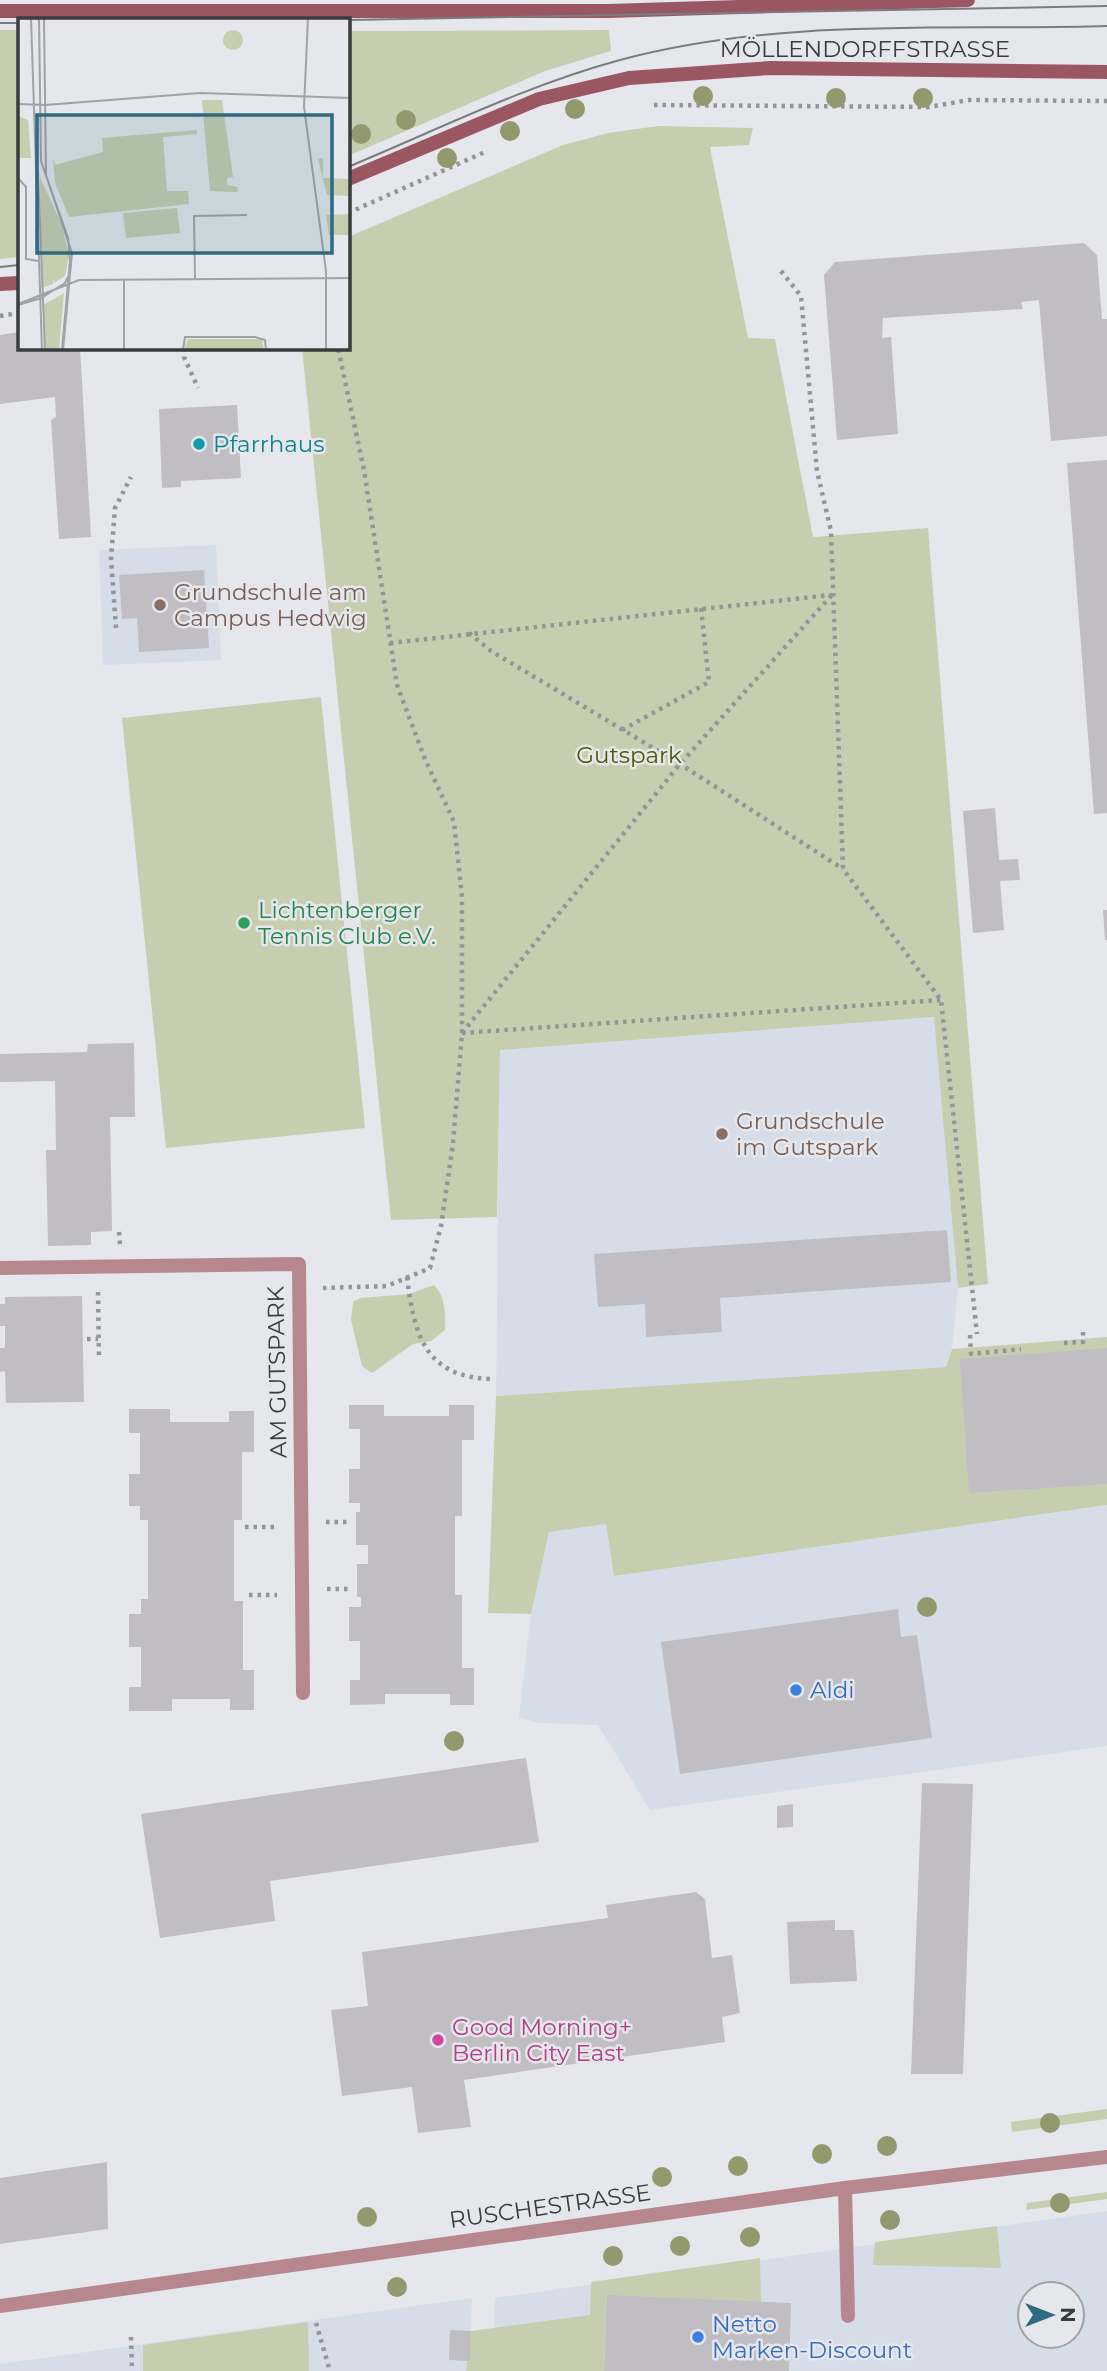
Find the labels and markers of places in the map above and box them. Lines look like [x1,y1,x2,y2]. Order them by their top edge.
place label: Pfarrhaus [213,430,325,458]
marker: Pfarrhaus [191,436,207,452]
place label: Grundschule am Campus Hedwig [174,578,367,632]
marker: Grundschule am Campus Hedwig [152,597,168,613]
place label: Lichtenberger Tennis Club e.V. [258,896,436,950]
marker: Lichtenberger Tennis Club e.V. [236,915,252,931]
place label: Grundschule im Gutspark [736,1107,885,1161]
marker: Grundschule im Gutspark [714,1126,730,1142]
place label: Aldi [810,1676,854,1704]
marker: Aldi [788,1682,804,1698]
place label: Good Morning+ Berlin City East [452,2013,632,2067]
marker: Good Morning+ Berlin City East [430,2032,446,2048]
place label: Netto Marken-Discount [712,2310,912,2364]
marker: Netto Marken-Discount [690,2329,706,2345]

